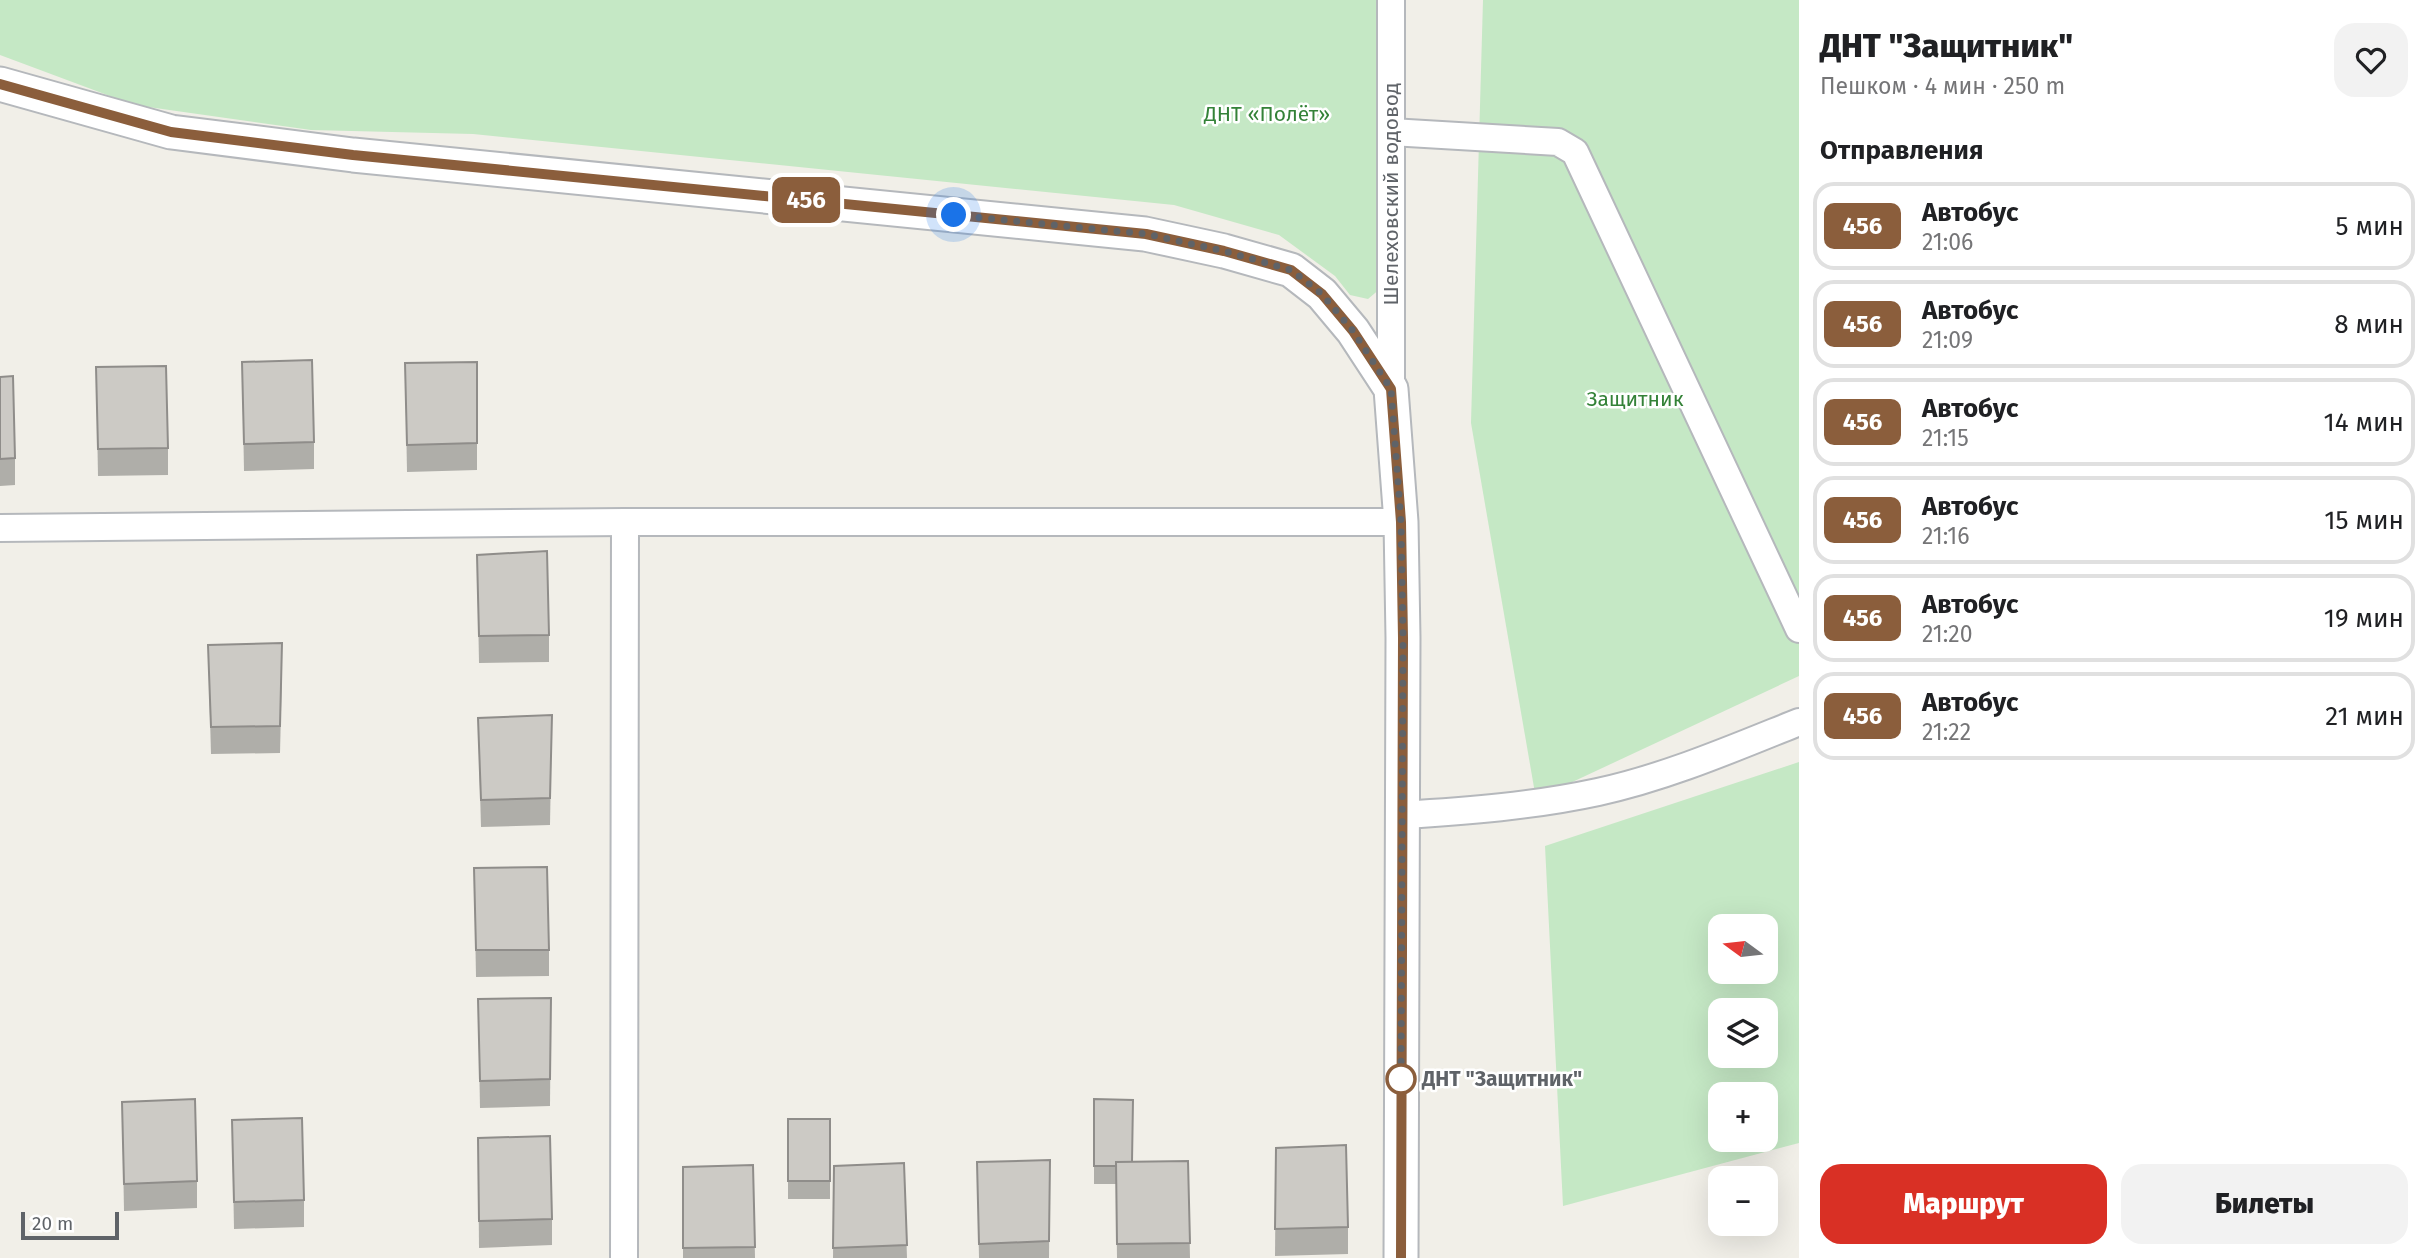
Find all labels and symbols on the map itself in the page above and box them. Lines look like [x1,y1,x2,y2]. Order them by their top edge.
street label: Шелеховский водовод [1378,82,1404,306]
park label: ДНТ «Полёт» [1203,101,1330,127]
line badge: 456 [766,177,846,223]
your location [936,197,971,232]
park label: Защитник [1586,386,1684,412]
north arrow [1708,914,1778,984]
marker: ДНТ "Защитник" [1386,1064,1416,1094]
place label: ДНТ "Защитник" [1421,1066,1582,1092]
scale bar [21,1209,119,1241]

